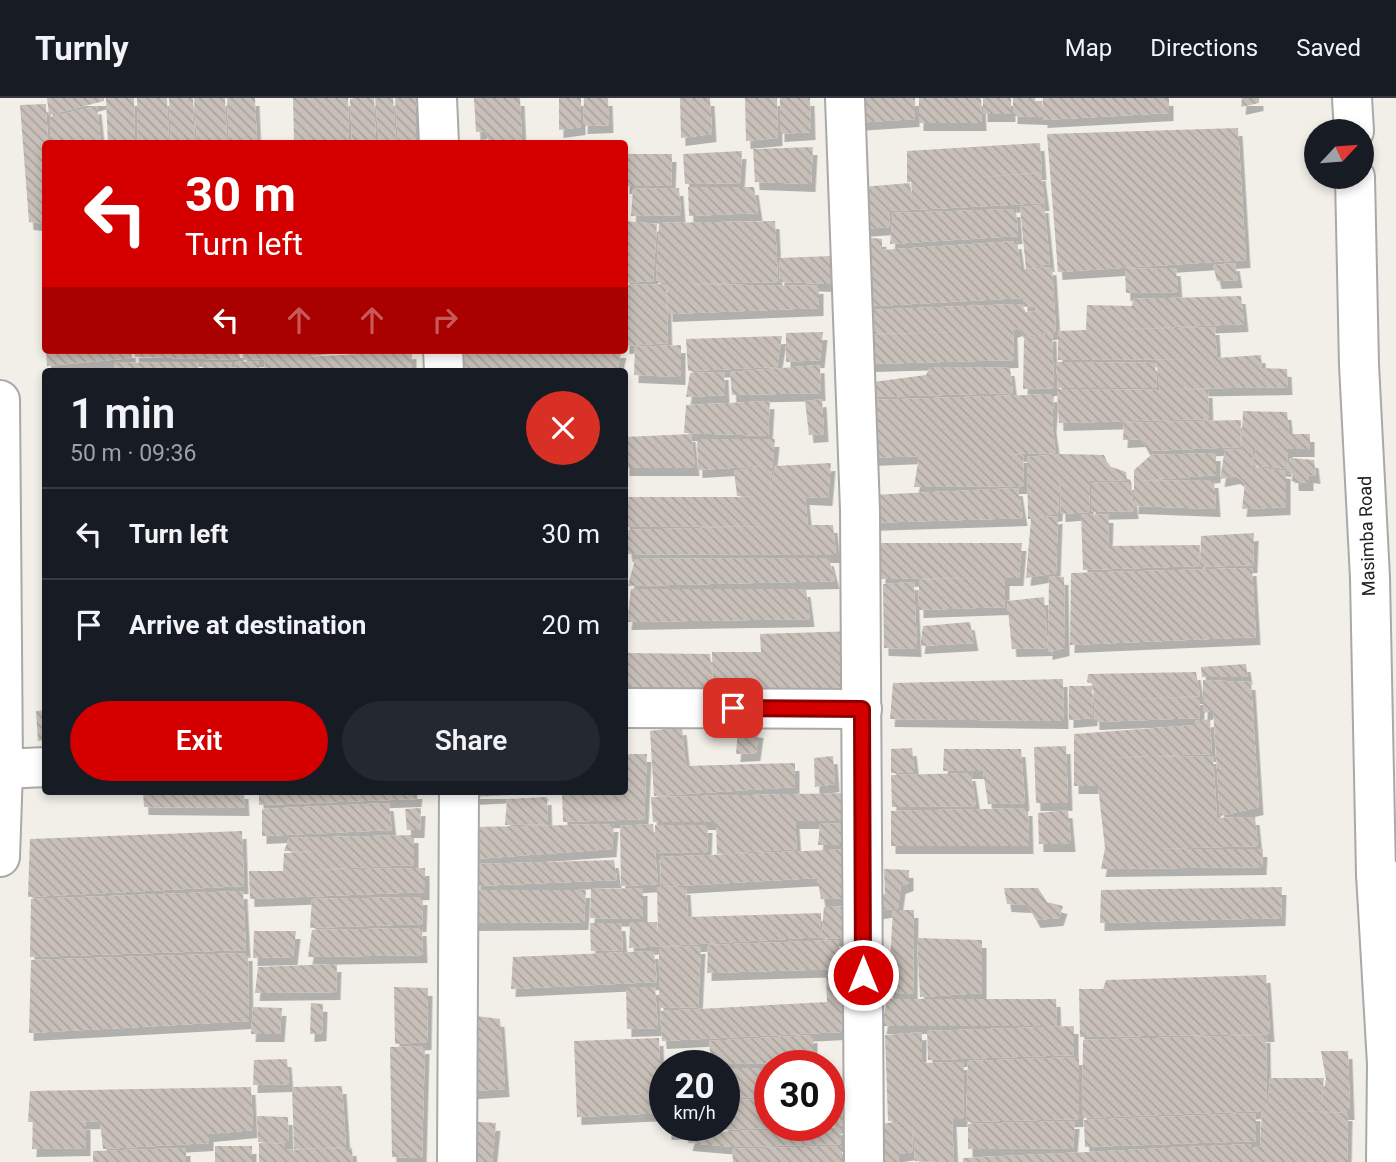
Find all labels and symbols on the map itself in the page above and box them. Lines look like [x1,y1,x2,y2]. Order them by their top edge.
north arrow [1304,119,1374,189]
street label: Masimba Road [1354,475,1379,597]
pin [703,678,763,738]
position arrow [826,938,900,1012]
speed limit sign: 30 [754,1050,845,1141]

